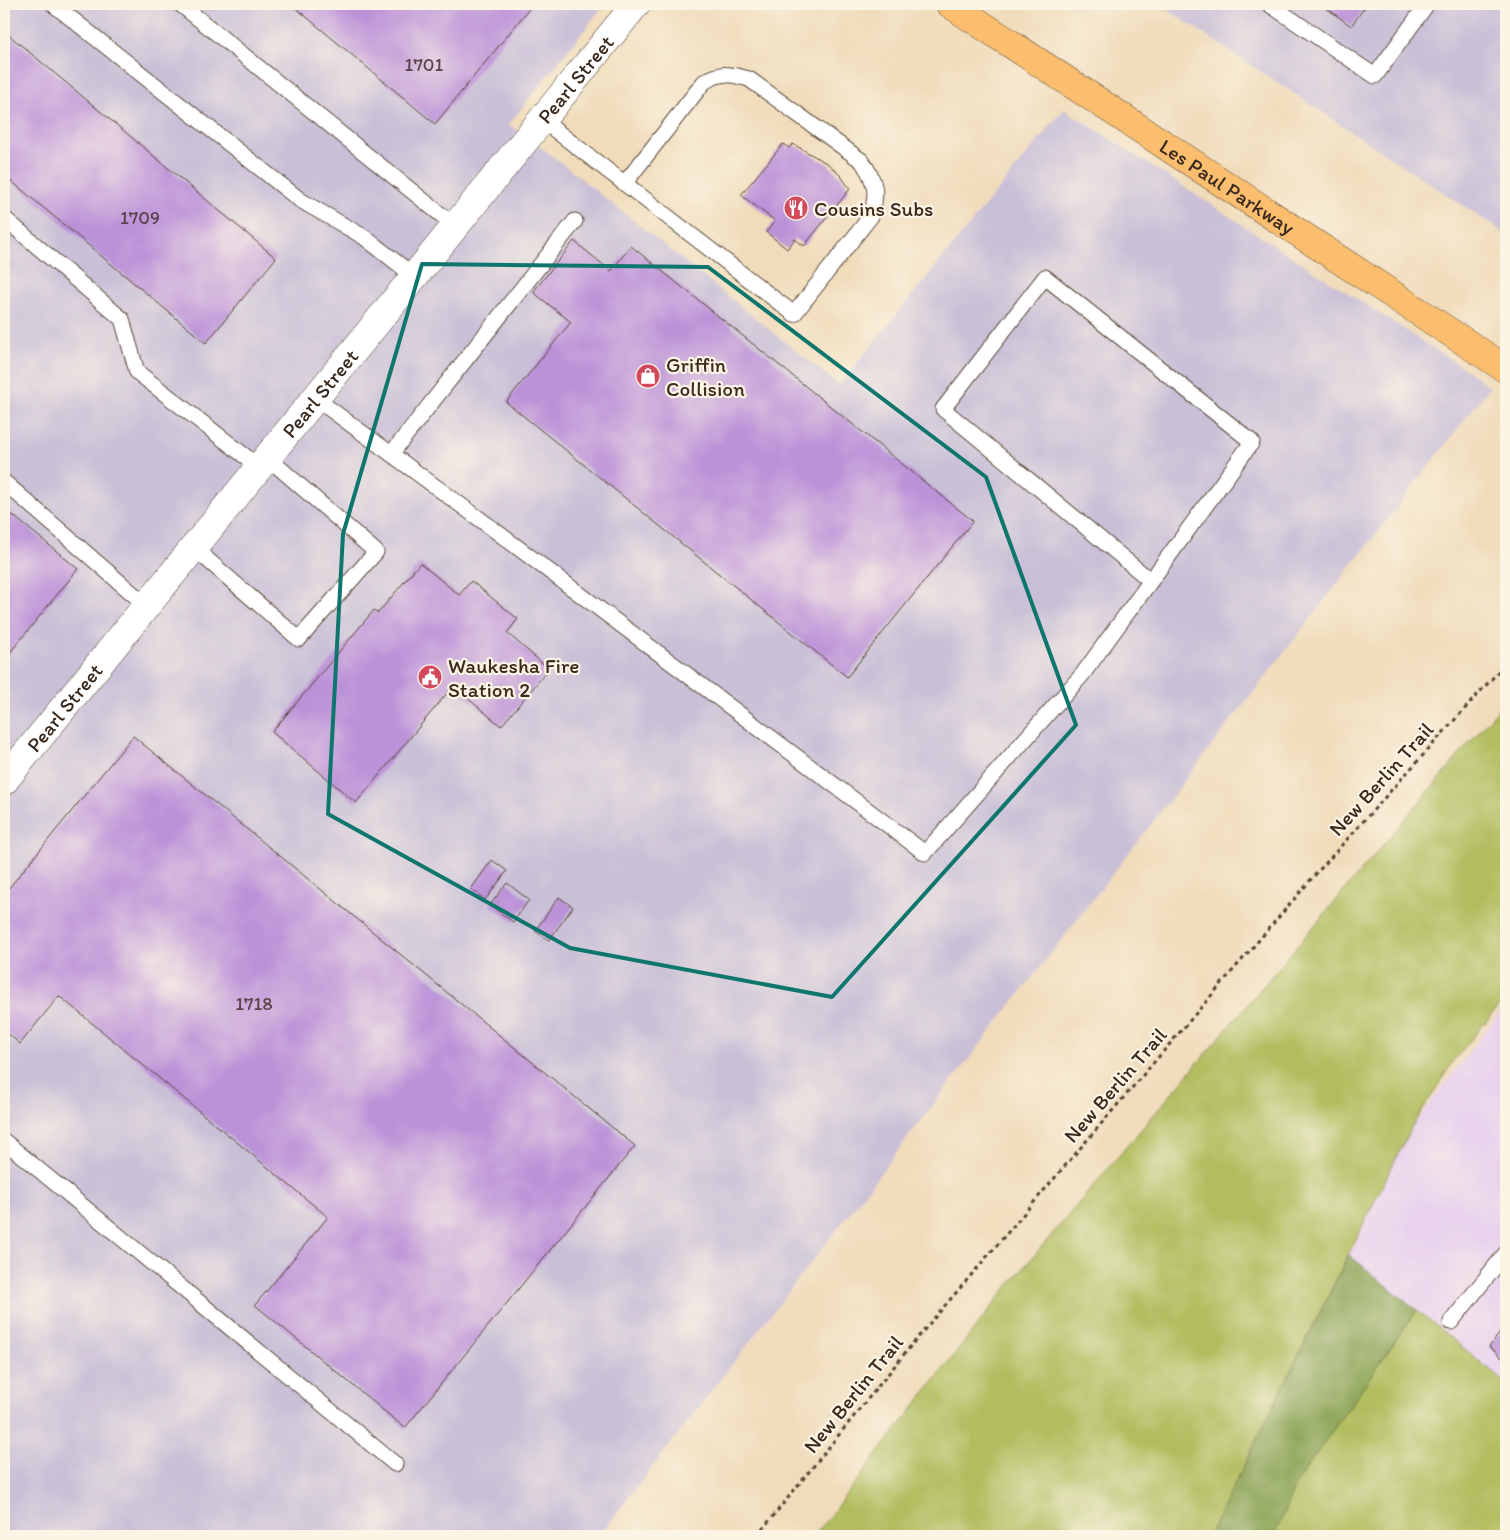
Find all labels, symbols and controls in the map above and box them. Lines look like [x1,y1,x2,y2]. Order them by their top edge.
street label: Pearl Street [532,30,619,128]
house number: 1701 [405,53,444,76]
street label: Les Paul Parkway [1155,133,1300,240]
restaurant icon: Cousins Subs [783,195,809,221]
place label: Cousins Subs [814,196,933,221]
house number: 1709 [120,206,160,229]
street label: Pearl Street [276,344,363,442]
place label: Griffin Collision [666,352,745,401]
shop icon: Griffin Collision [635,363,661,389]
place label: Waukesha Fire Station 2 [448,653,579,702]
street label: Pearl Street [21,658,107,757]
public building icon: Waukesha Fire Station 2 [417,664,443,690]
street label: New Berlin Trail [1323,717,1439,841]
house number: 1718 [235,992,273,1015]
street label: New Berlin Trail [1058,1022,1172,1148]
street label: New Berlin Trail [798,1330,908,1458]

